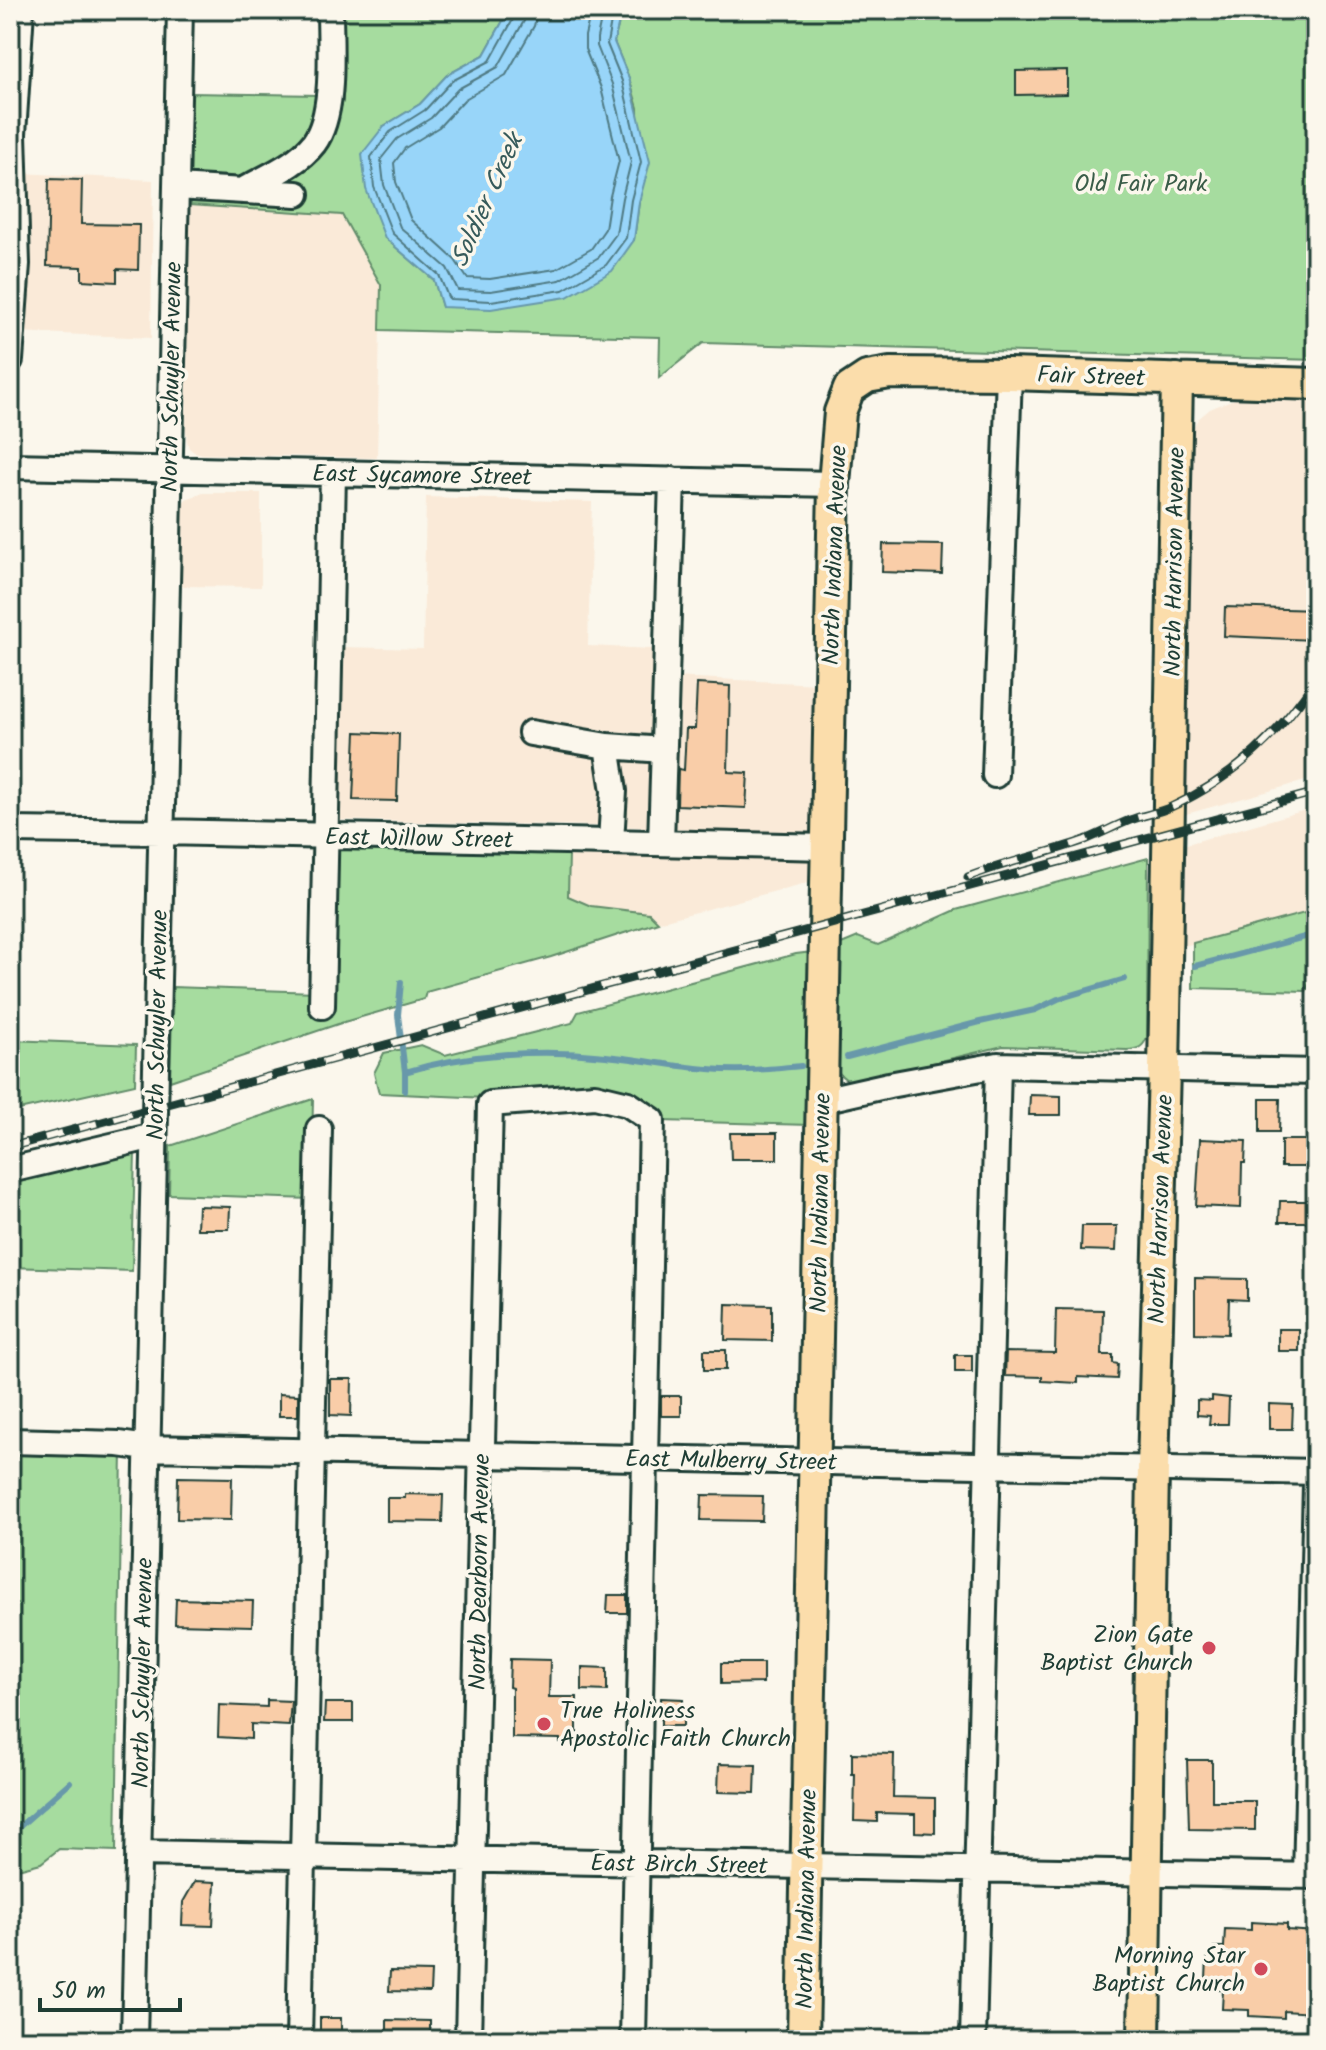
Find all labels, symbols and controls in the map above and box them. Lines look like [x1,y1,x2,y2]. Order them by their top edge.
water label: Soldier Creek [440,124,537,274]
park label: Old Fair Park [1075,165,1208,204]
street label: North Schuyler Avenue [151,261,194,493]
street label: Fair Street [1036,356,1146,399]
street label: North Indiana Avenue [812,444,859,666]
street label: North Harrison Avenue [1154,447,1197,677]
street label: East Sycamore Street [312,455,533,498]
street label: East Willow Street [325,818,514,861]
street label: North Schuyler Avenue [137,909,180,1141]
street label: North Indiana Avenue [800,1092,843,1314]
street label: North Harrison Avenue [1138,1093,1185,1325]
street label: East Mulberry Street [625,1440,838,1483]
street label: North Dearborn Avenue [459,1453,502,1691]
street label: North Schuyler Avenue [122,1557,165,1789]
place label: Zion Gate Baptist Church [1041,1616,1193,1683]
marker: Zion Gate Baptist Church [1200,1639,1218,1657]
place label: True Holiness Apostolic Faith Church [560,1692,791,1759]
marker: True Holiness Apostolic Faith Church [535,1715,553,1733]
street label: North Indiana Avenue [786,1788,829,2010]
street label: East Birch Street [590,1844,769,1887]
place label: Morning Star Baptist Church [1093,1937,1247,2004]
marker: Morning Star Baptist Church [1252,1960,1270,1978]
scale bar [40,1962,180,2012]
text: 50 m [52,1972,106,2011]

